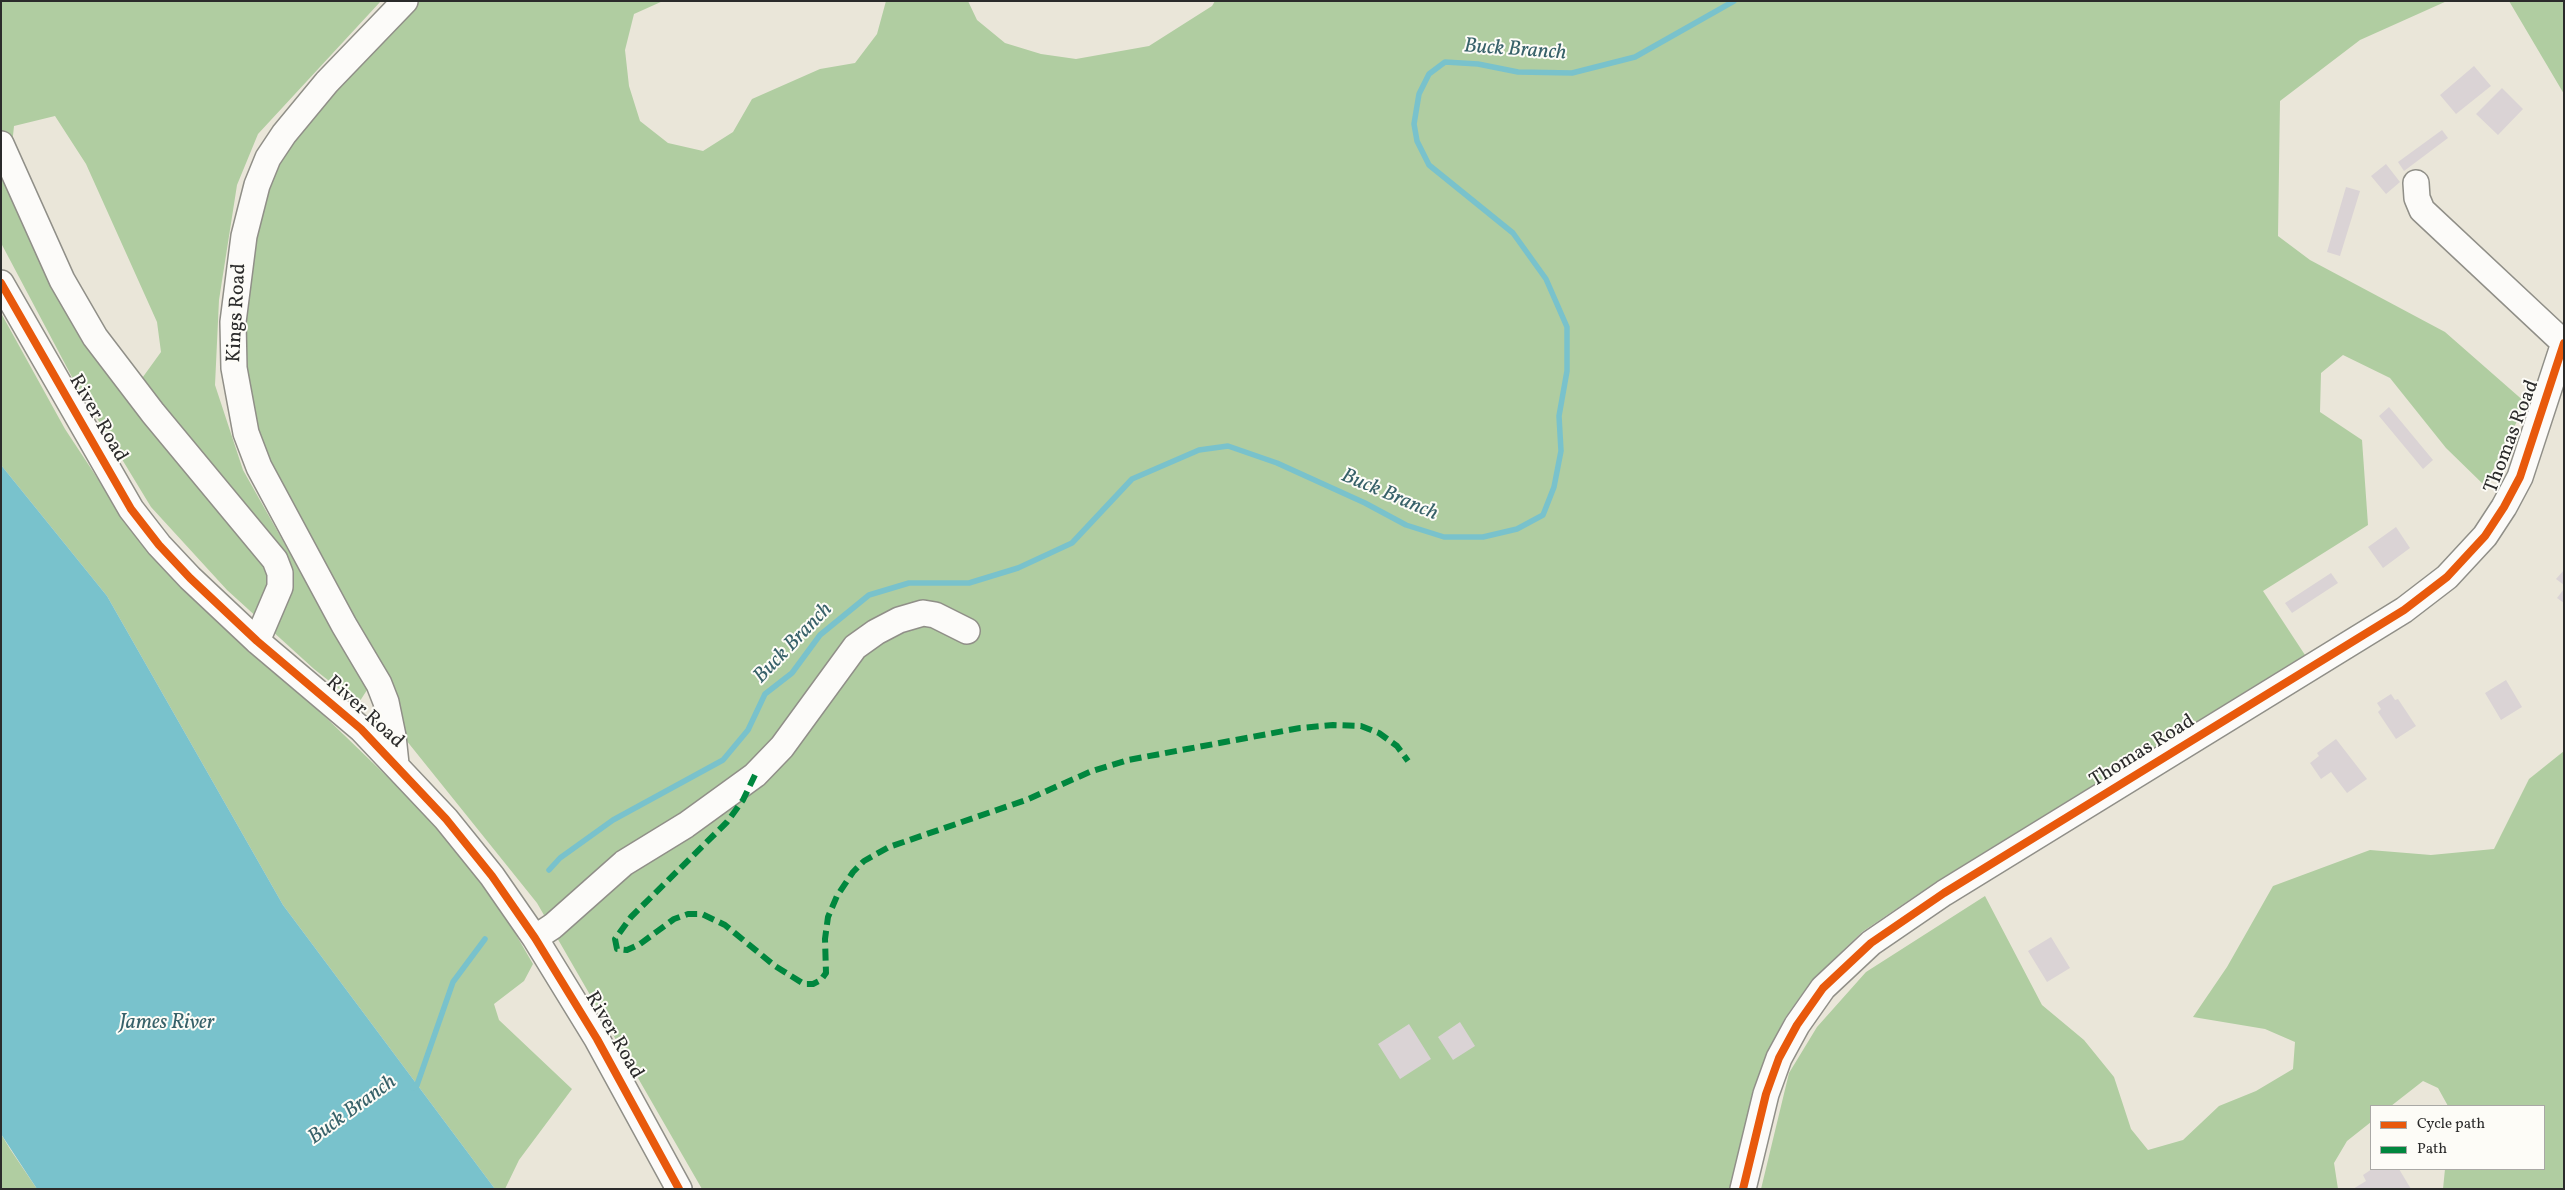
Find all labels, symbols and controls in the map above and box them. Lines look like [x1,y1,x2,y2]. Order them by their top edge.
water label: Buck Branch [1463,35,1567,67]
street label: Kings Road [223,263,253,363]
street label: River Road [62,371,132,467]
street label: Thomas Road [2480,377,2546,497]
water label: Buck Branch [1337,464,1441,528]
water label: Buck Branch [749,598,839,690]
street label: River Road [320,672,408,754]
street label: Thomas Road [2086,710,2200,794]
street label: River Road [578,988,648,1084]
water label: James River [119,1011,215,1037]
water label: Buck Branch [304,1071,402,1151]
legend [2370,1105,2545,1170]
text: Cycle path [2417,1114,2485,1135]
text: Path [2417,1139,2447,1160]

